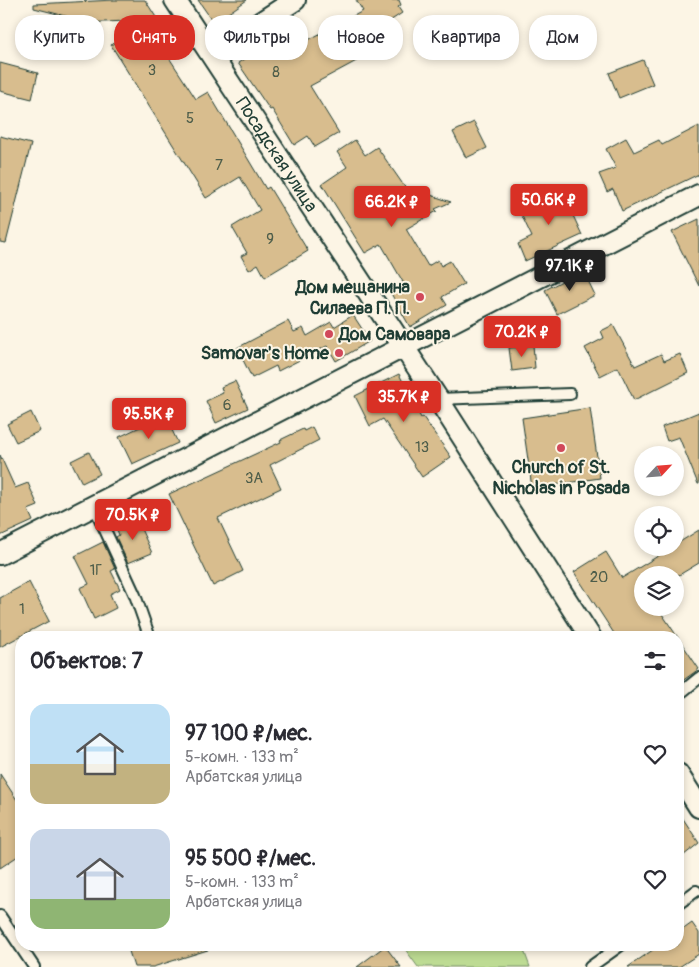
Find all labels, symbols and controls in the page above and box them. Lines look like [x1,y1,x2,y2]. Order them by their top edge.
chip: Купить [15,15,104,60]
chip: Снять [114,15,195,60]
chip: Фильтры [205,15,308,60]
chip: Новое [318,15,403,60]
chip: Квартира [413,15,519,60]
chip: Дом [529,15,597,60]
house number: 3 [148,61,156,80]
house number: 8 [272,63,280,82]
street label: Посадская улица [231,93,323,216]
house number: 5 [186,109,194,128]
house number: 7 [215,156,223,175]
pin: 50.6K ₽ [503,184,595,226]
pin: 66.2K ₽ [346,186,438,228]
text: 50.6K ₽ [521,190,577,210]
text: 66.2K ₽ [365,192,419,212]
house number: 9 [266,230,274,249]
pin: 97.1K ₽ [524,250,616,292]
text: 97.1K ₽ [545,256,595,276]
place label: Дом мещанина Силаева П. П. [295,276,411,320]
marker: Дом мещанина Силаева П. П. [414,291,426,303]
pin: 70.2K ₽ [476,316,568,358]
text: 70.2K ₽ [495,322,549,342]
place label: Дом Самовара [338,323,451,346]
marker: Дом Самовара [323,328,335,340]
place label: Samovar's Home [201,342,330,365]
marker: Samovar's Home [333,347,345,359]
pin: 35.7K ₽ [358,380,450,423]
text: 35.7K ₽ [378,387,430,407]
house number: 6 [223,396,231,415]
pin: 95.5K ₽ [103,398,195,440]
text: 95.5K ₽ [123,404,175,424]
house number: 13 [415,438,429,457]
marker: Church of St. Nicholas in Posada [555,442,567,454]
north arrow [634,446,684,496]
map controls [634,446,684,616]
place label: Church of St. Nicholas in Posada [492,456,630,500]
house number: 3А [245,469,263,488]
pin: 70.5K ₽ [87,498,179,541]
text: 70.5K ₽ [106,505,160,525]
button: locate [634,506,684,556]
house number: 1Г [89,561,103,580]
button: layers [634,566,684,616]
house number: 20 [590,568,608,587]
house number: 1 [19,600,25,619]
icon: filters [641,647,669,675]
text: Объектов: 7 [30,648,143,675]
text: 97 100 ₽/мес. [185,720,313,747]
icon: home [70,724,130,784]
icon: heart [641,740,669,768]
text: 5-комн. · 133 m² [185,747,299,767]
text: Арбатская улица [185,767,302,787]
text: 95 500 ₽/мес. [185,845,316,872]
icon: home [70,849,130,909]
icon: heart [641,865,669,893]
text: 5-комн. · 133 m² [185,872,299,892]
text: Арбатская улица [185,892,302,912]

